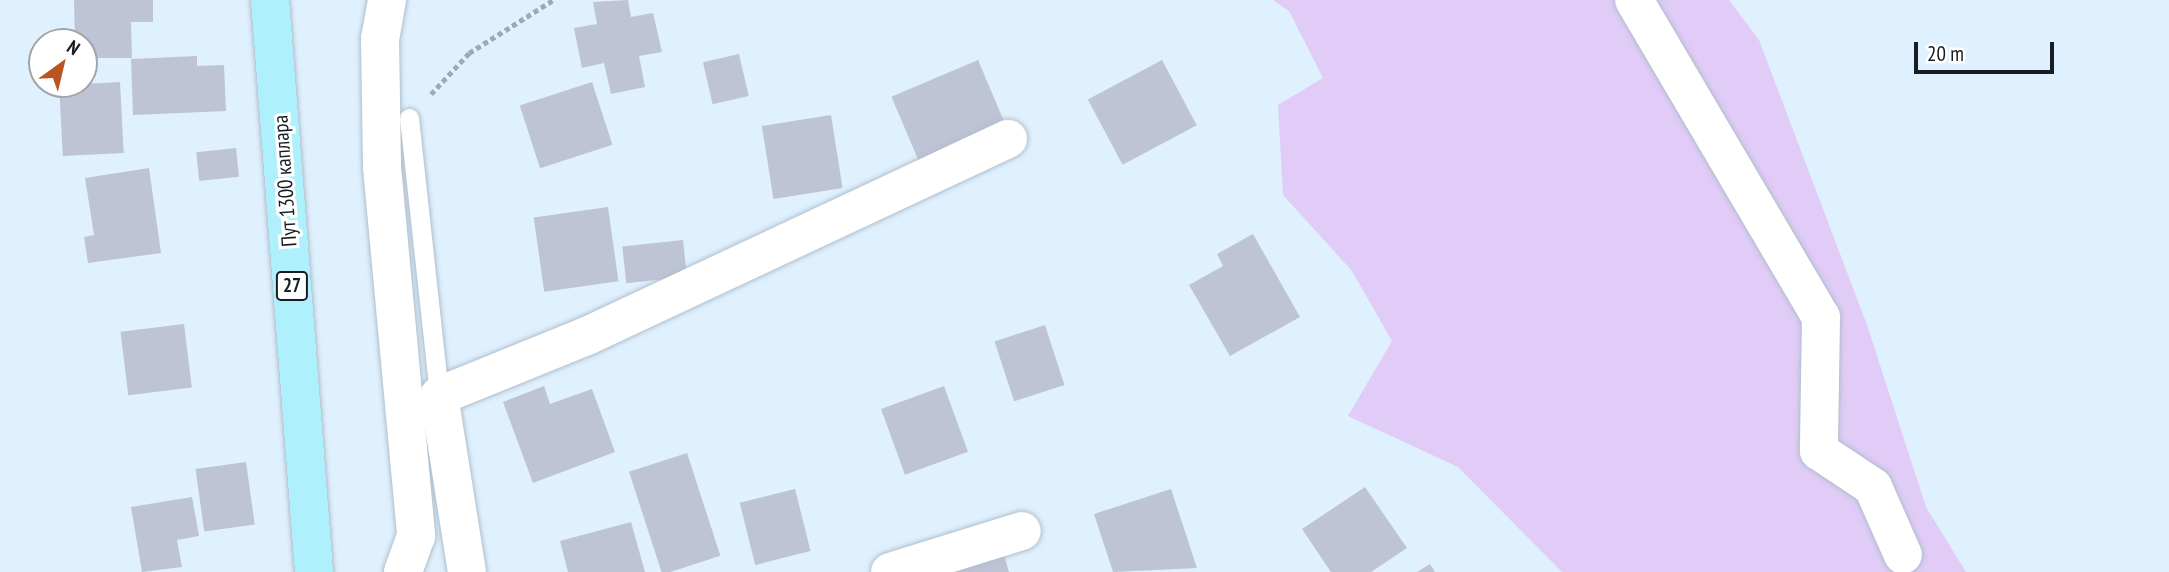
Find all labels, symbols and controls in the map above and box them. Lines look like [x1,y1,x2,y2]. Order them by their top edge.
north arrow [28,28,98,98]
scale bar [1917,28,2057,72]
text: N [63,34,85,60]
text: 20 m [1927,40,1964,67]
street label: Пут 1300 каплара [268,114,302,248]
road number: 27 [274,270,310,302]

